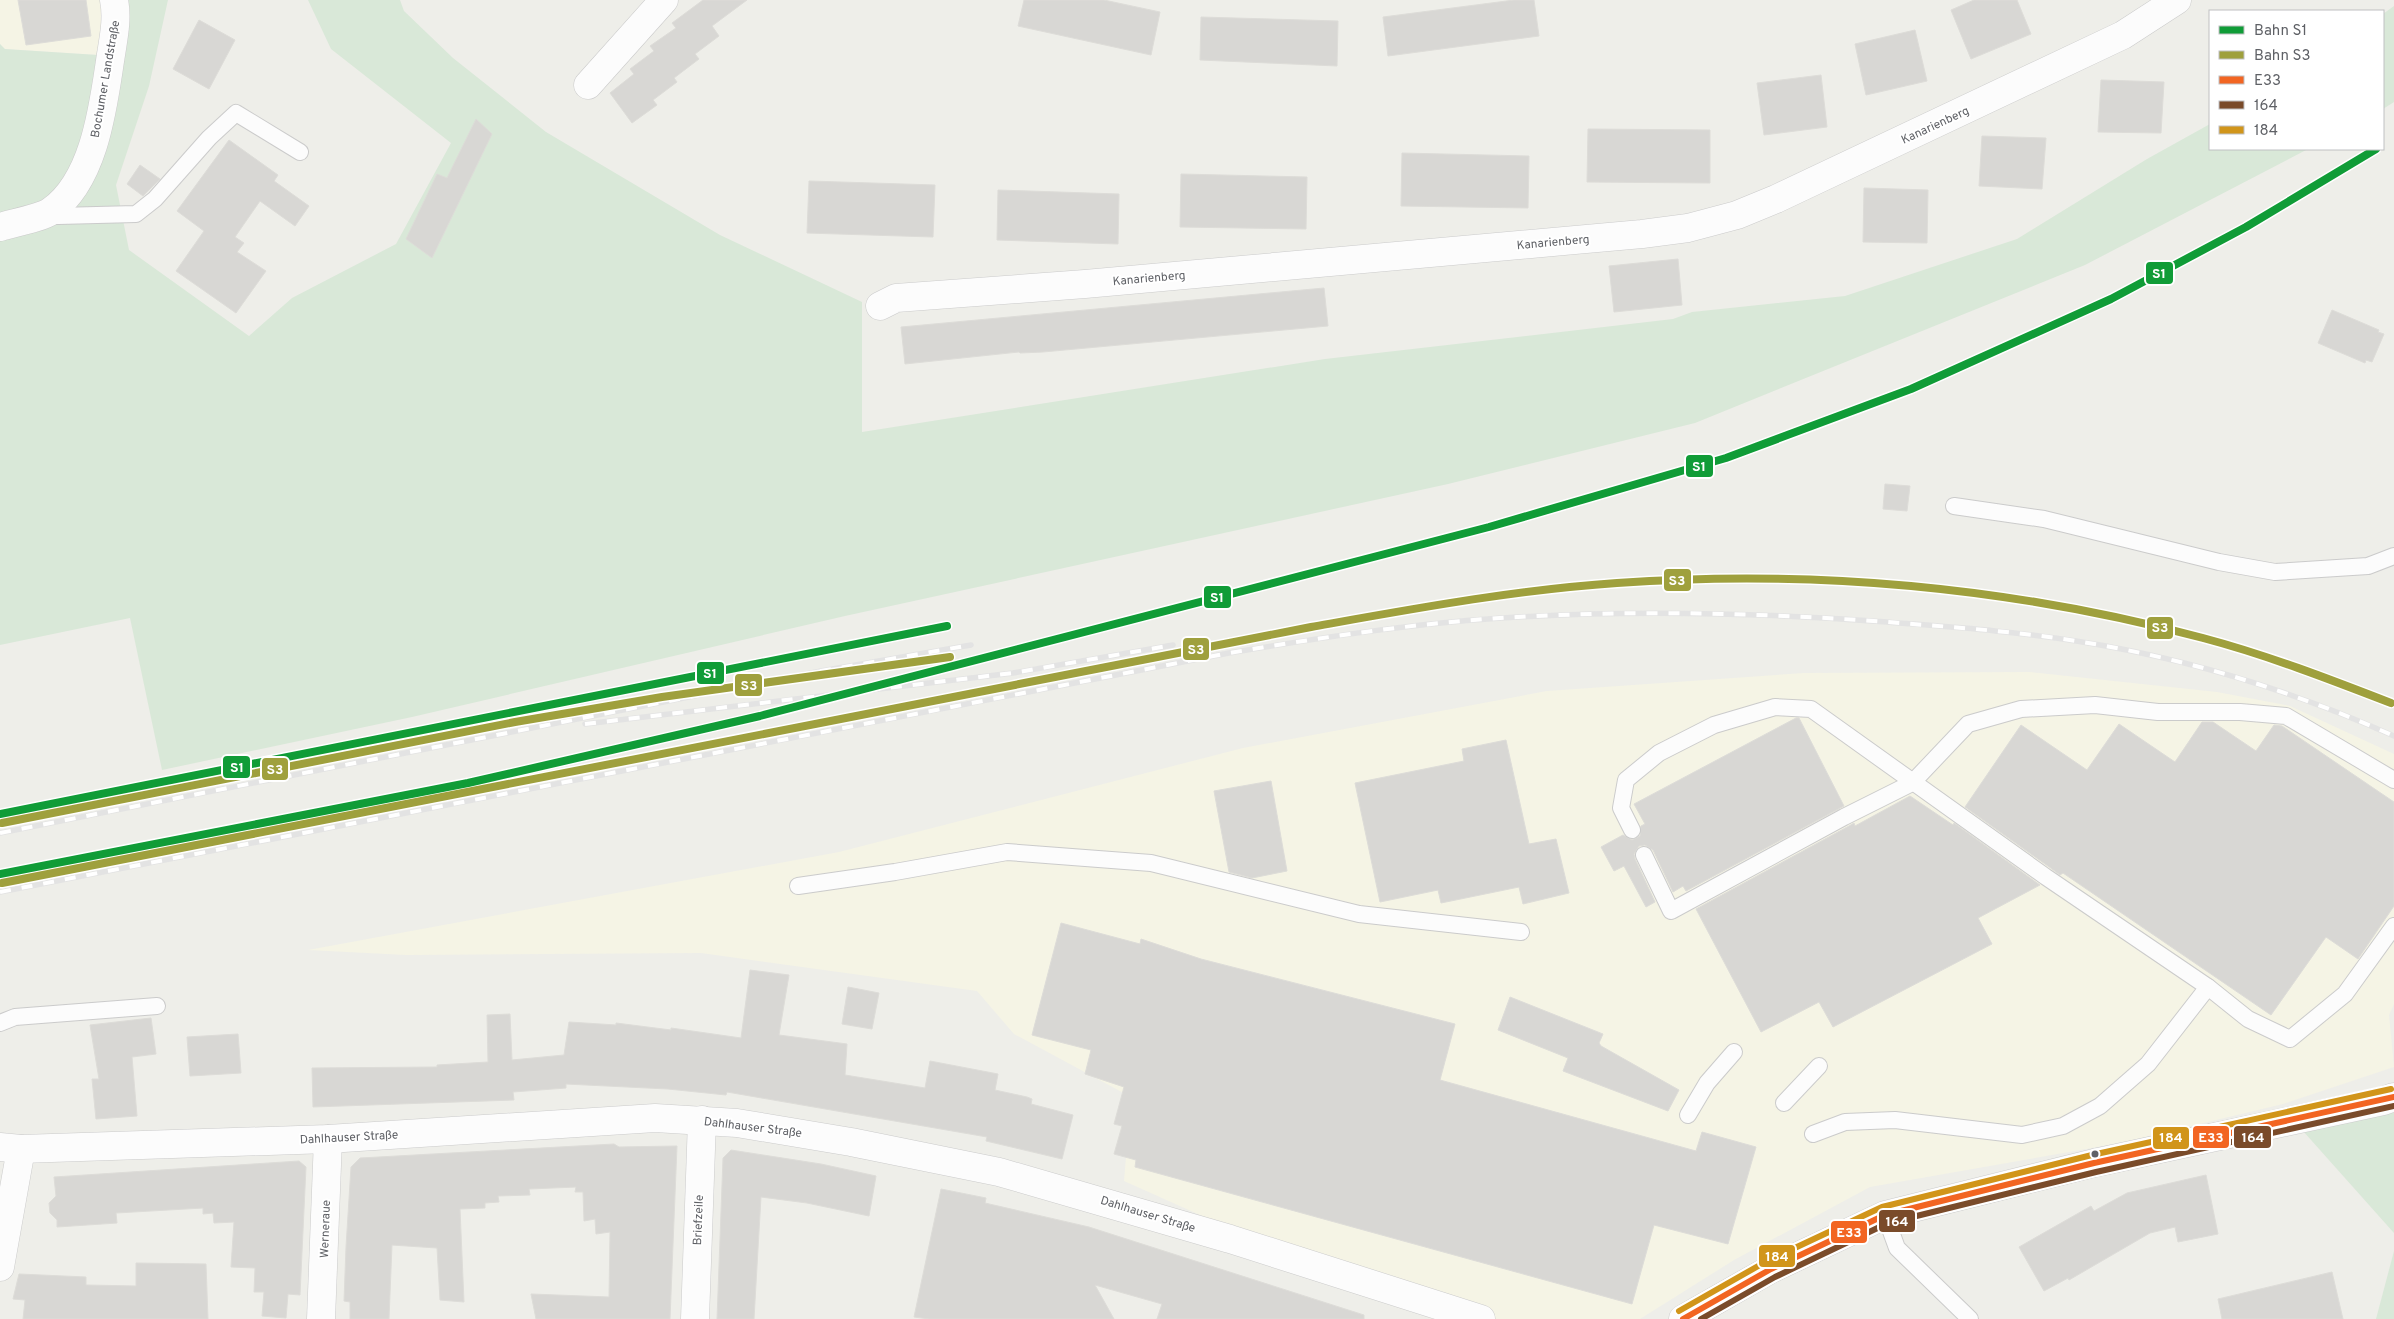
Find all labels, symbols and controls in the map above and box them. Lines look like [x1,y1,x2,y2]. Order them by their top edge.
legend [2209,10,2384,150]
street label: Bochumer Landstraße [88,19,124,139]
text: Bahn S1 [2254,22,2307,41]
text: Bahn S3 [2254,47,2311,66]
text: E33 [2254,72,2281,91]
text: 164 [2254,97,2278,116]
street label: Kanarienberg [1899,103,1972,149]
text: 184 [2254,122,2278,141]
street label: Kanarienberg [1516,232,1590,254]
line badge: S1 [2145,261,2174,285]
text: S1 [2152,266,2166,283]
street label: Kanarienberg [1112,268,1186,290]
line badge: S1 [1685,454,1714,478]
text: S1 [1692,459,1706,476]
line badge: S3 [1663,568,1692,592]
text: S3 [1669,573,1685,590]
line badge: S1 [1203,585,1232,609]
text: S1 [1210,590,1224,607]
line badge: S3 [2146,616,2174,640]
text: S3 [2152,620,2168,637]
line badge: S3 [1182,637,1210,661]
text: S3 [1188,642,1204,659]
line badge: S1 [696,661,725,685]
text: S1 [703,666,717,683]
line badge: S3 [734,673,763,697]
text: S3 [741,678,757,695]
line badge: S1 [222,755,251,779]
line badge: S3 [261,757,289,781]
text: S1 [230,760,244,777]
text: S3 [267,762,283,779]
street label: Dahlhauser Straße [703,1114,803,1142]
line badge: E33 [2192,1125,2230,1149]
line badge: 164 [2233,1125,2272,1149]
line badge: 184 [2152,1126,2190,1150]
street label: Dahlhauser Straße [299,1127,399,1149]
text: 184 [2159,1130,2183,1147]
text: E33 [2198,1130,2224,1147]
text: 164 [2241,1130,2265,1147]
unlabelled marker [2090,1149,2100,1159]
street label: Dahlhauser Straße [1098,1193,1197,1237]
street label: Briefzeile [690,1194,708,1246]
street label: Werneraue [317,1200,335,1259]
line badge: 164 [1878,1209,1916,1233]
text: 164 [1885,1214,1909,1231]
line badge: E33 [1830,1220,1868,1244]
text: E33 [1836,1225,1862,1242]
line badge: 184 [1758,1244,1796,1268]
text: 184 [1765,1249,1789,1266]

